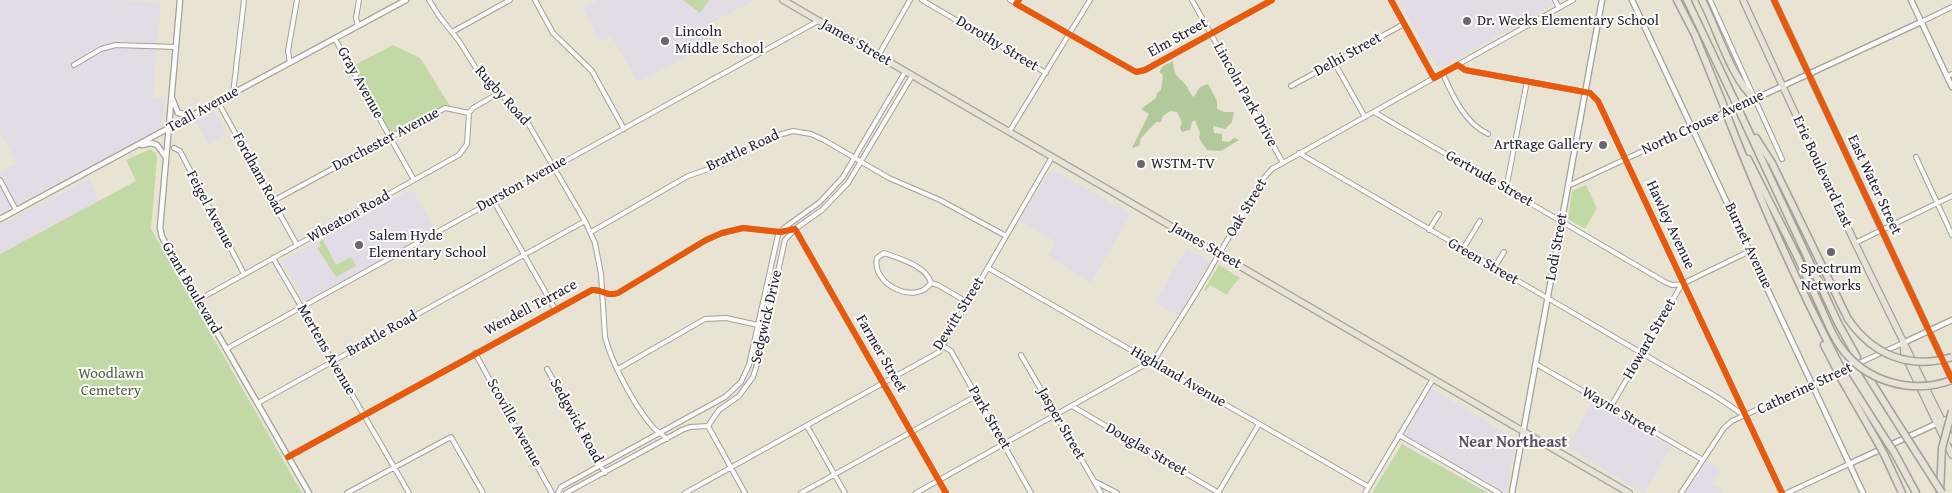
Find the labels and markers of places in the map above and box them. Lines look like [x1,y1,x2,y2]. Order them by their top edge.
place label: Dr. Weeks Elementary School [1477,12,1659,30]
marker: Dr. Weeks Elementary School [1461,15,1473,27]
place label: Lincoln Middle School [675,23,764,58]
marker: Lincoln Middle School [659,35,671,47]
place label: ArtRage Gallery [1494,136,1593,154]
marker: ArtRage Gallery [1597,139,1609,151]
place label: WSTM-TV [1151,155,1215,173]
marker: WSTM-TV [1135,158,1147,170]
place label: Salem Hyde Elementary School [369,227,487,262]
marker: Salem Hyde Elementary School [353,239,365,251]
marker: Spectrum Networks [1825,246,1837,258]
place label: Spectrum Networks [1801,260,1861,295]

